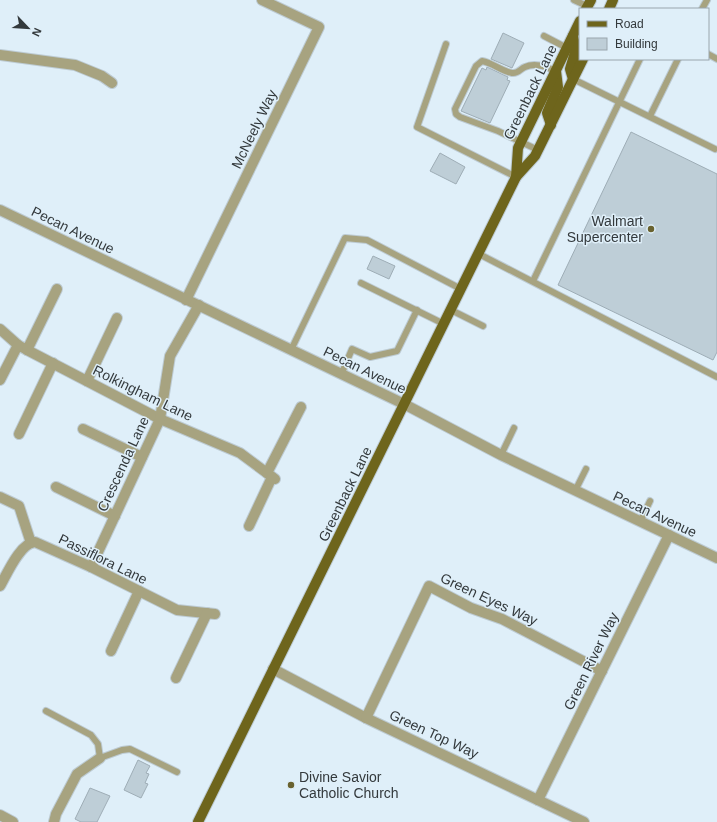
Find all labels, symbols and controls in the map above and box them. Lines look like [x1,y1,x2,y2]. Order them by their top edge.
north arrow [8,8,48,48]
legend [579,8,709,60]
text: Road [615,17,644,31]
text: N [30,26,44,38]
text: Building [615,37,658,51]
street label: Greenback Lane [500,42,560,142]
street label: McNeely Way [228,87,280,171]
street label: Pecan Avenue [29,203,117,257]
place label: Walmart Supercenter [567,213,643,245]
marker: Walmart Supercenter [646,224,656,234]
street label: Pecan Avenue [321,343,409,397]
street label: Rolkingham Lane [91,362,196,424]
street label: Crescenda Lane [94,414,152,514]
street label: Greenback Lane [315,444,375,544]
street label: Pecan Avenue [611,488,699,540]
street label: Passiflora Lane [56,531,150,587]
street label: Green Eyes Way [438,569,540,629]
street label: Green River Way [560,609,622,713]
street label: Green Top Way [387,706,481,762]
place label: Divine Savior Catholic Church [299,769,399,801]
marker: Divine Savior Catholic Church [286,780,296,790]

